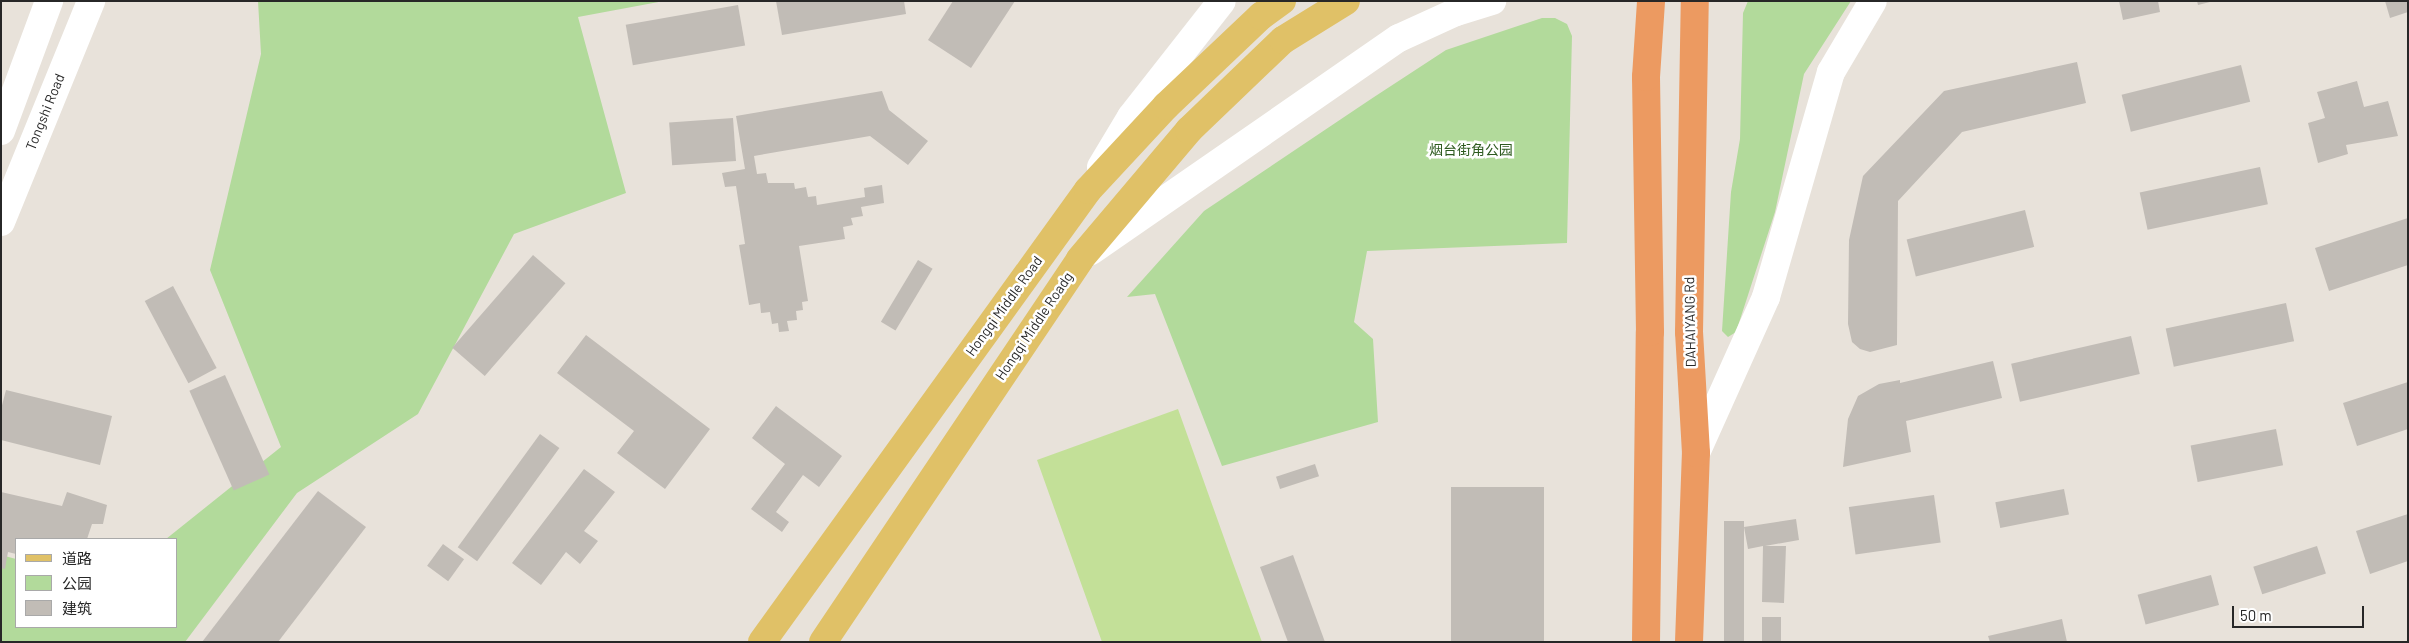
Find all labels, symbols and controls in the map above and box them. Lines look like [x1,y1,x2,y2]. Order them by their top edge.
street label: Tongshi Road [22,71,68,153]
park label: 烟台街角公园 [1429,142,1513,158]
street label: Hongqi Middle Road [962,253,1046,359]
street label: Hongqi Middle Roadg [992,269,1076,383]
street label: DAHAIYANG Rd [1681,277,1699,367]
legend [15,538,178,628]
text: 道路 [62,549,92,567]
text: 公园 [62,574,92,592]
scale bar [2234,596,2366,628]
text: 建筑 [62,599,92,617]
text: 50 m [2240,606,2272,624]

